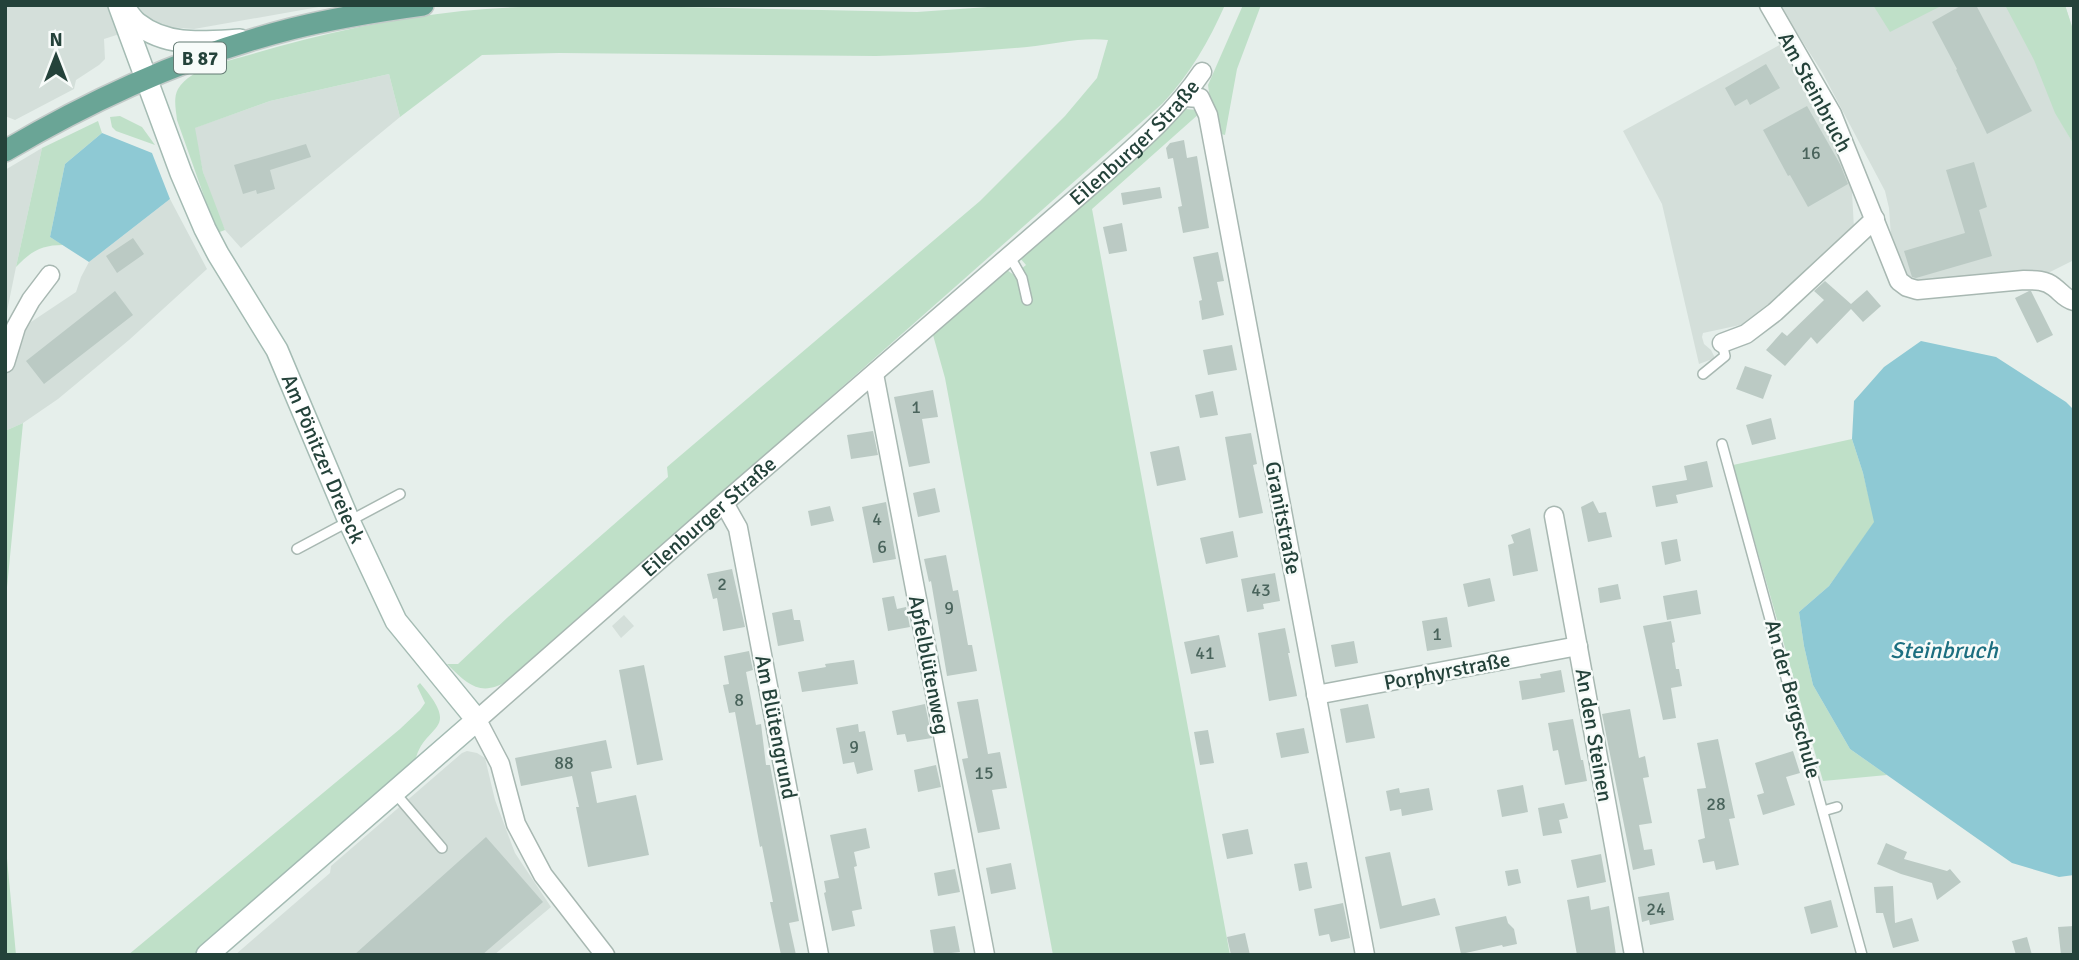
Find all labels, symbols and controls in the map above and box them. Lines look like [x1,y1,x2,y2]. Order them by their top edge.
north arrow [21,21,91,91]
text: N [49,28,63,52]
street label: Am Steinbruch [1772,28,1858,156]
road number: B 87 [174,43,226,74]
street label: Eilenburger Straße [1064,74,1205,211]
house number: 16 [1801,142,1821,164]
street label: Am Pönitzer Dreieck [276,370,371,548]
house number: 1 [911,396,921,418]
street label: Eilenburger Straße [636,451,782,583]
street label: Granitstraße [1259,459,1307,577]
house number: 4 [872,508,882,530]
house number: 6 [877,536,887,558]
house number: 2 [717,573,727,595]
house number: 43 [1251,579,1271,601]
street label: Apfelblütenweg [903,593,955,737]
house number: 9 [944,597,954,619]
street label: An der Bergschule [1759,617,1827,781]
house number: 1 [1432,623,1442,645]
water label: Steinbruch [1890,636,1999,665]
house number: 41 [1195,642,1215,664]
street label: Porphyrstraße [1382,646,1512,696]
street label: Am Blütengrund [749,653,803,801]
street label: An den Steinen [1569,666,1619,804]
house number: 8 [734,689,744,711]
house number: 9 [849,736,859,758]
house number: 88 [554,752,574,774]
house number: 15 [974,762,994,784]
house number: 28 [1706,793,1726,815]
house number: 24 [1646,898,1666,920]

